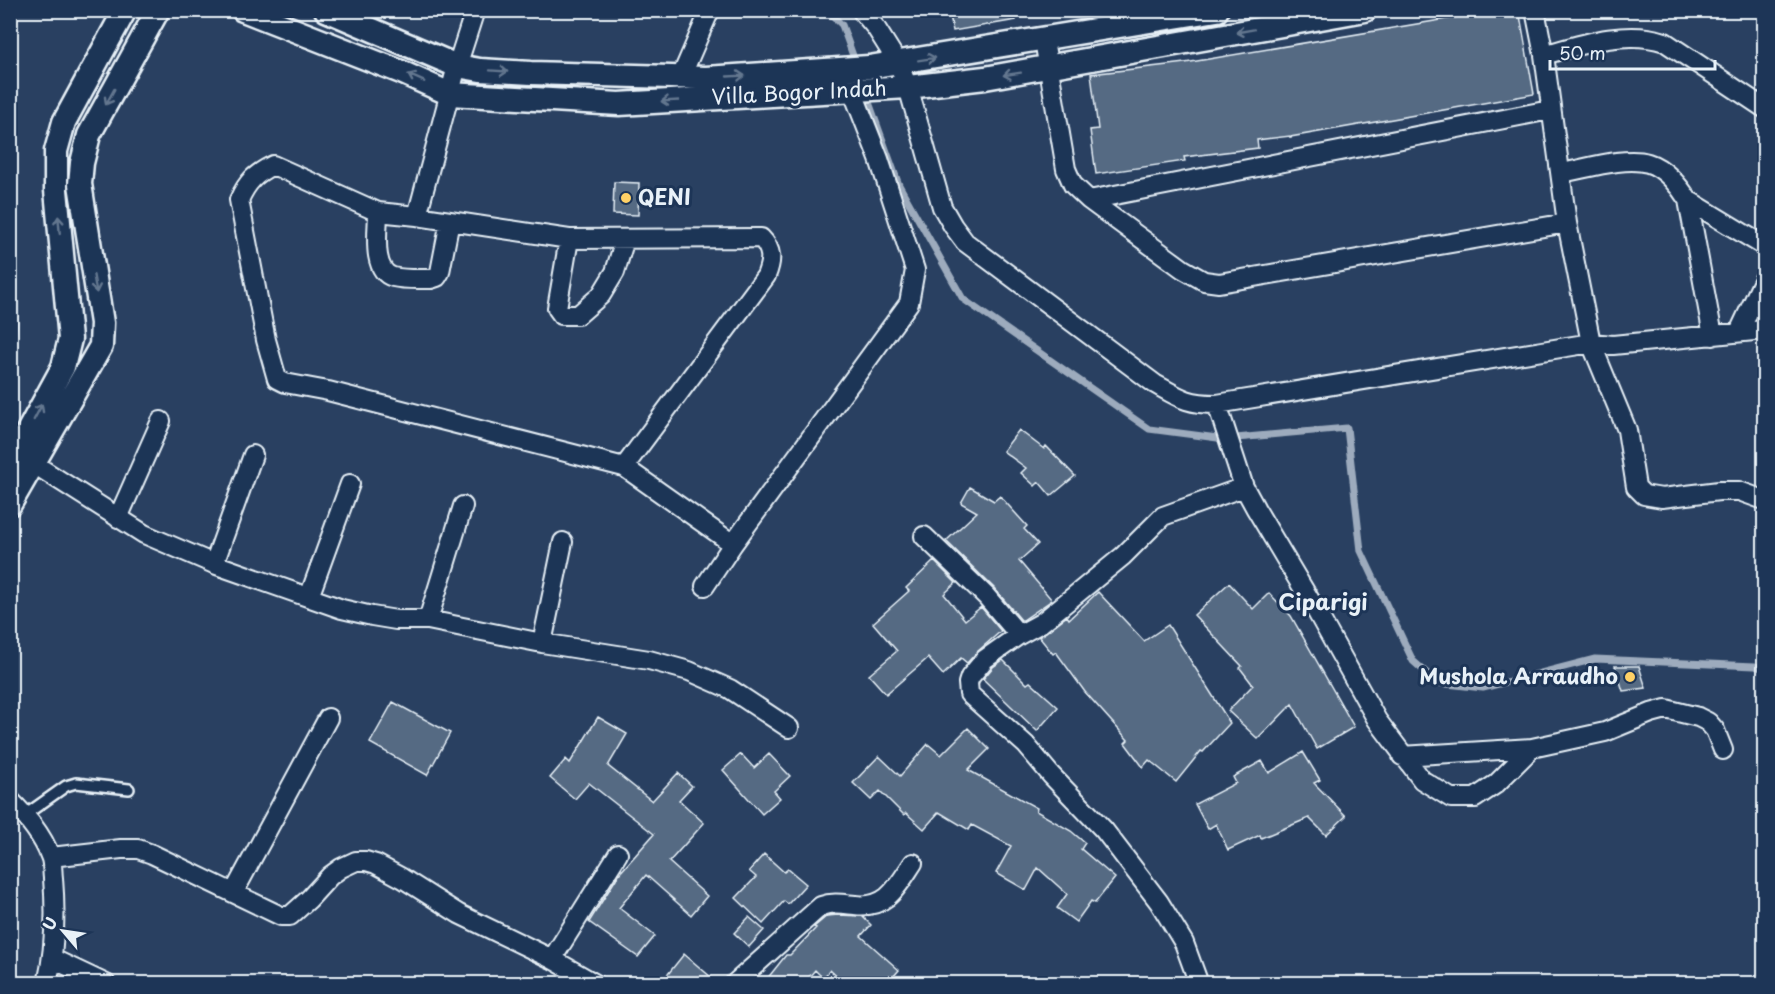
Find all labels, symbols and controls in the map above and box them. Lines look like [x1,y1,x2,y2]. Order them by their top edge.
one-way arrow [1236,26,1255,37]
scale bar [1550,33,1715,71]
text: 50 m [1559,39,1606,66]
one-way arrow [916,53,936,64]
one-way arrow [488,66,508,77]
one-way arrow [1003,68,1022,79]
street label: Villa Bogor Indah [711,70,887,112]
one-way arrow [725,71,745,82]
one-way arrow [407,72,425,84]
one-way arrow [104,88,116,105]
one-way arrow [661,95,681,106]
place label: QENI [638,180,691,212]
marker: QENI [619,191,633,205]
one-way arrow [53,215,64,235]
one-way arrow [90,274,101,293]
one-way arrow [32,404,44,421]
district label: Ciparigi [1278,584,1368,617]
place label: Mushola Arraudho [1419,659,1618,691]
marker: Mushola Arraudho [1623,670,1637,684]
north arrow [33,901,93,961]
text: U [36,912,62,934]

